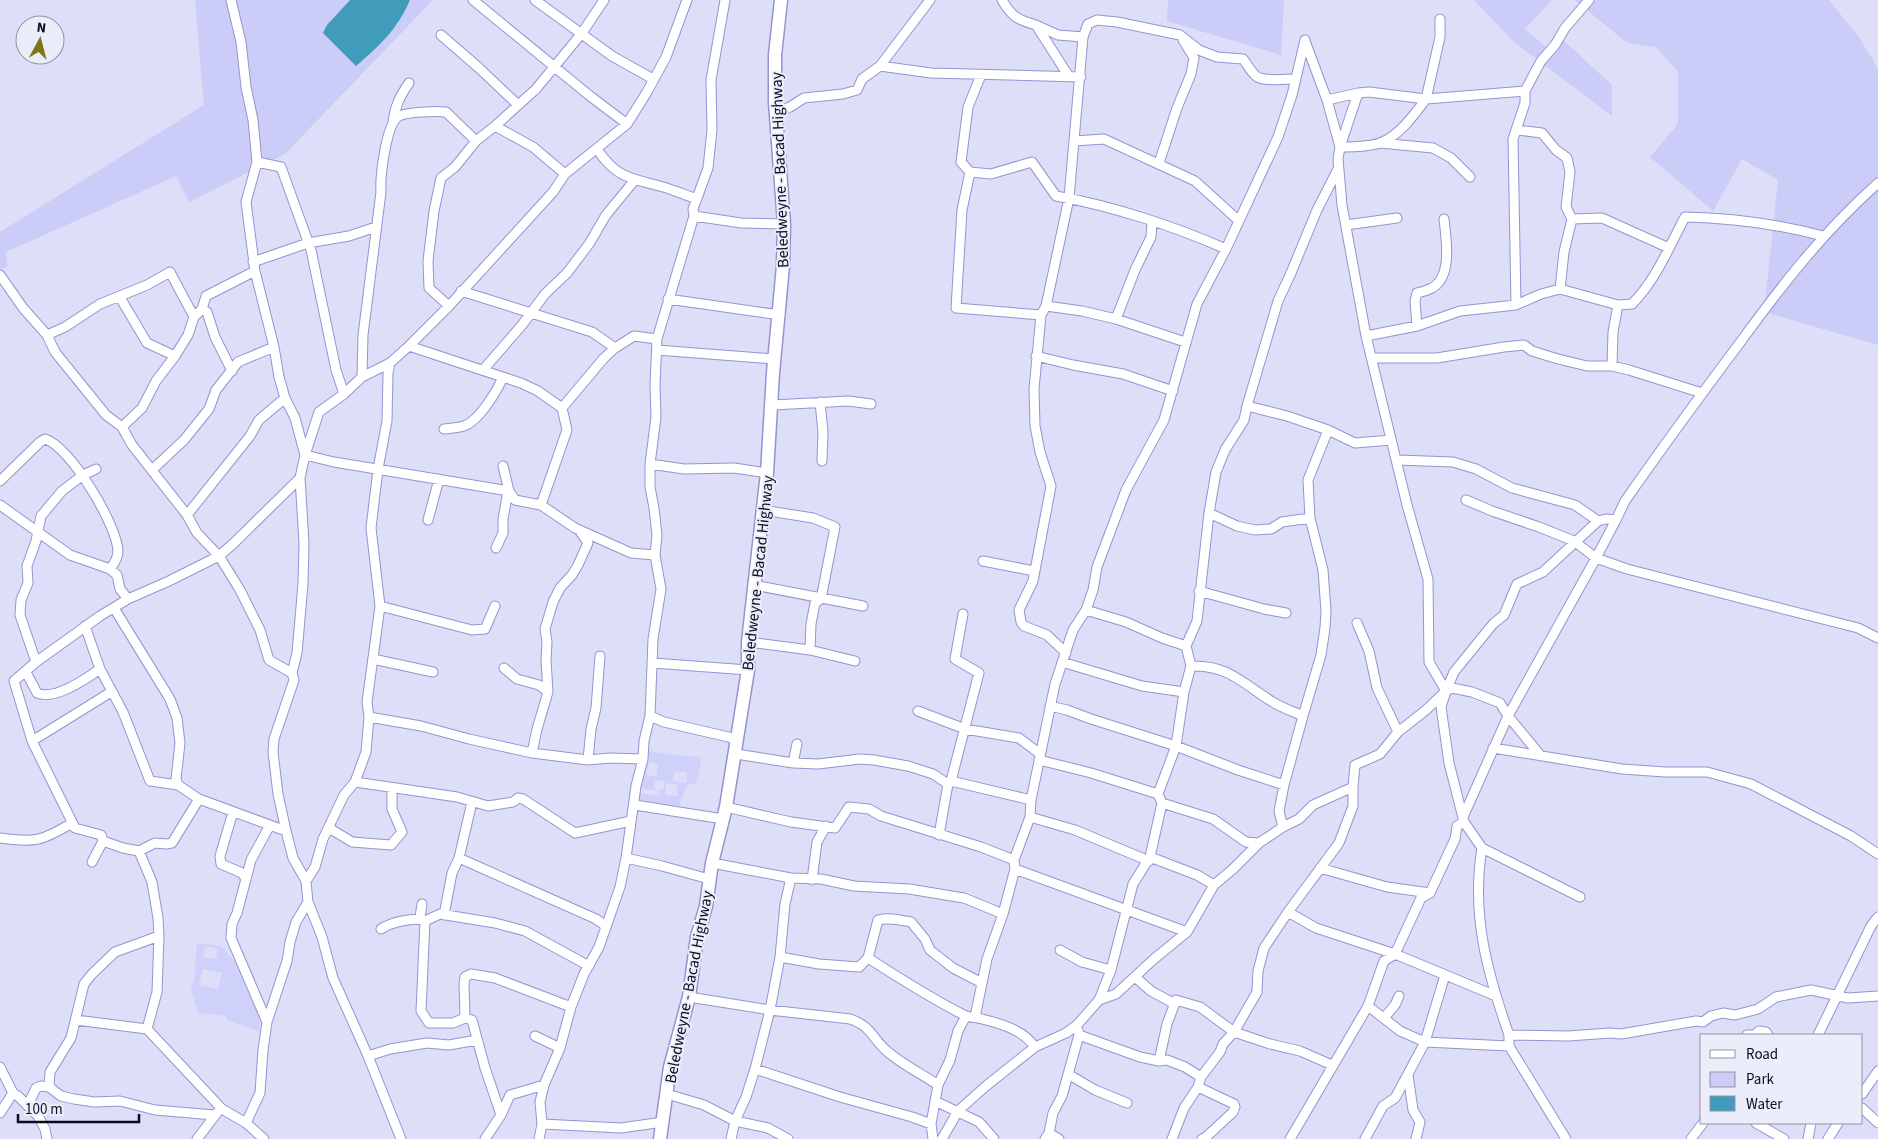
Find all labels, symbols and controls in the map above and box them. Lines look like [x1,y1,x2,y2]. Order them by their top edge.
north arrow [15,15,65,65]
text: N [36,18,47,39]
street label: Beledweyne - Bacad Highway [766,71,794,268]
street label: Beledweyne - Bacad Highway [737,474,779,672]
street label: Beledweyne - Bacad Highway [659,888,719,1085]
legend [1700,1034,1863,1124]
text: Road [1746,1044,1778,1065]
text: Park [1746,1069,1775,1090]
scale bar [18,1092,139,1124]
text: Water [1746,1094,1783,1115]
text: 100 m [25,1099,63,1120]

